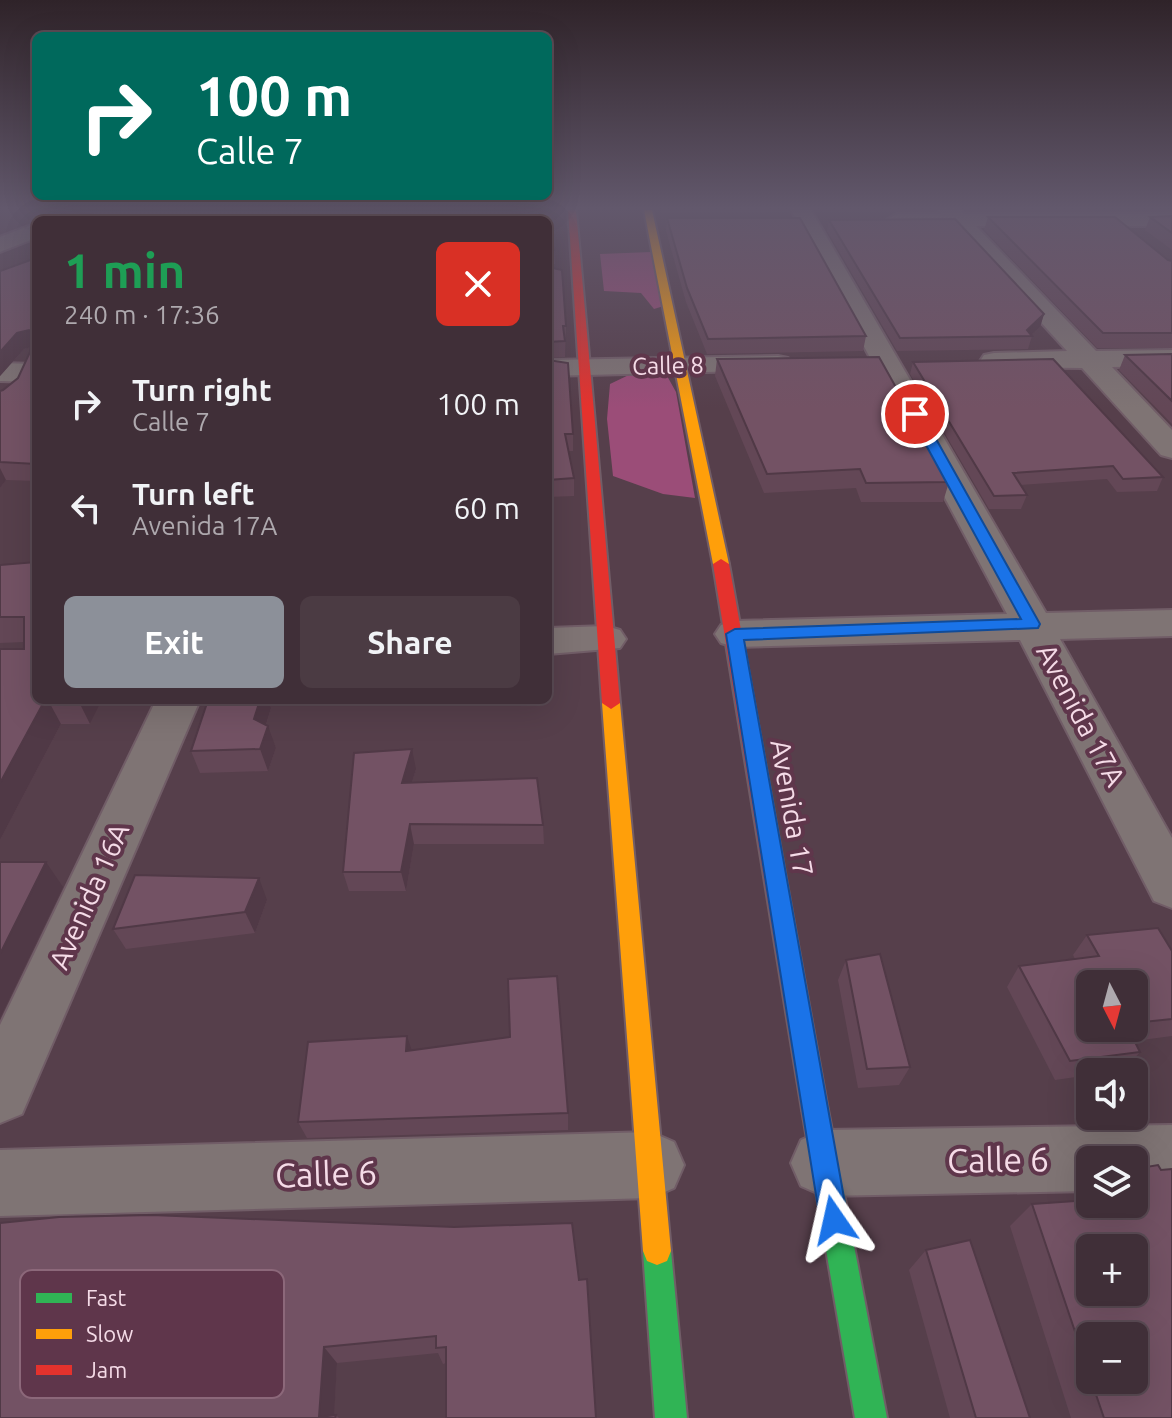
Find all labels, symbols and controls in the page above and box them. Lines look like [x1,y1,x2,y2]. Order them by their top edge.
icon: right [64,64,168,168]
text: 100 m [196,64,352,127]
text: Calle 7 [196,130,304,171]
button: close [436,242,520,326]
text: 1 min [64,243,185,297]
text: 240 m · 17:36 [64,300,220,329]
street label: Calle 8 [632,351,704,380]
text: Turn right [132,373,272,407]
pin [881,380,949,448]
icon: right [64,382,108,426]
text: 100 m [436,387,520,421]
icon: arrive [893,392,937,436]
text: Calle 7 [132,407,210,436]
text: Turn left [132,477,254,511]
icon: left [64,486,108,530]
text: 60 m [453,491,520,525]
text: Avenida 17A [132,511,277,540]
button: Exit [64,596,284,688]
button: Share [300,596,520,688]
street label: Avenida 17A [1031,638,1132,791]
street label: Avenida 17 [765,737,820,879]
street label: Avenida 16A [43,818,135,974]
north arrow [1076,970,1148,1042]
map controls [1076,970,1148,1394]
button: sound [1076,1058,1148,1130]
street label: Calle 6 [947,1139,1049,1179]
button: layers [1076,1146,1148,1218]
street label: Calle 6 [274,1152,378,1194]
position arrow [792,1178,876,1262]
button: + [1076,1234,1148,1306]
legend [20,1270,284,1398]
text: Fast [86,1285,127,1310]
text: Slow [86,1321,133,1346]
button: − [1076,1322,1148,1394]
text: Jam [86,1357,127,1382]

